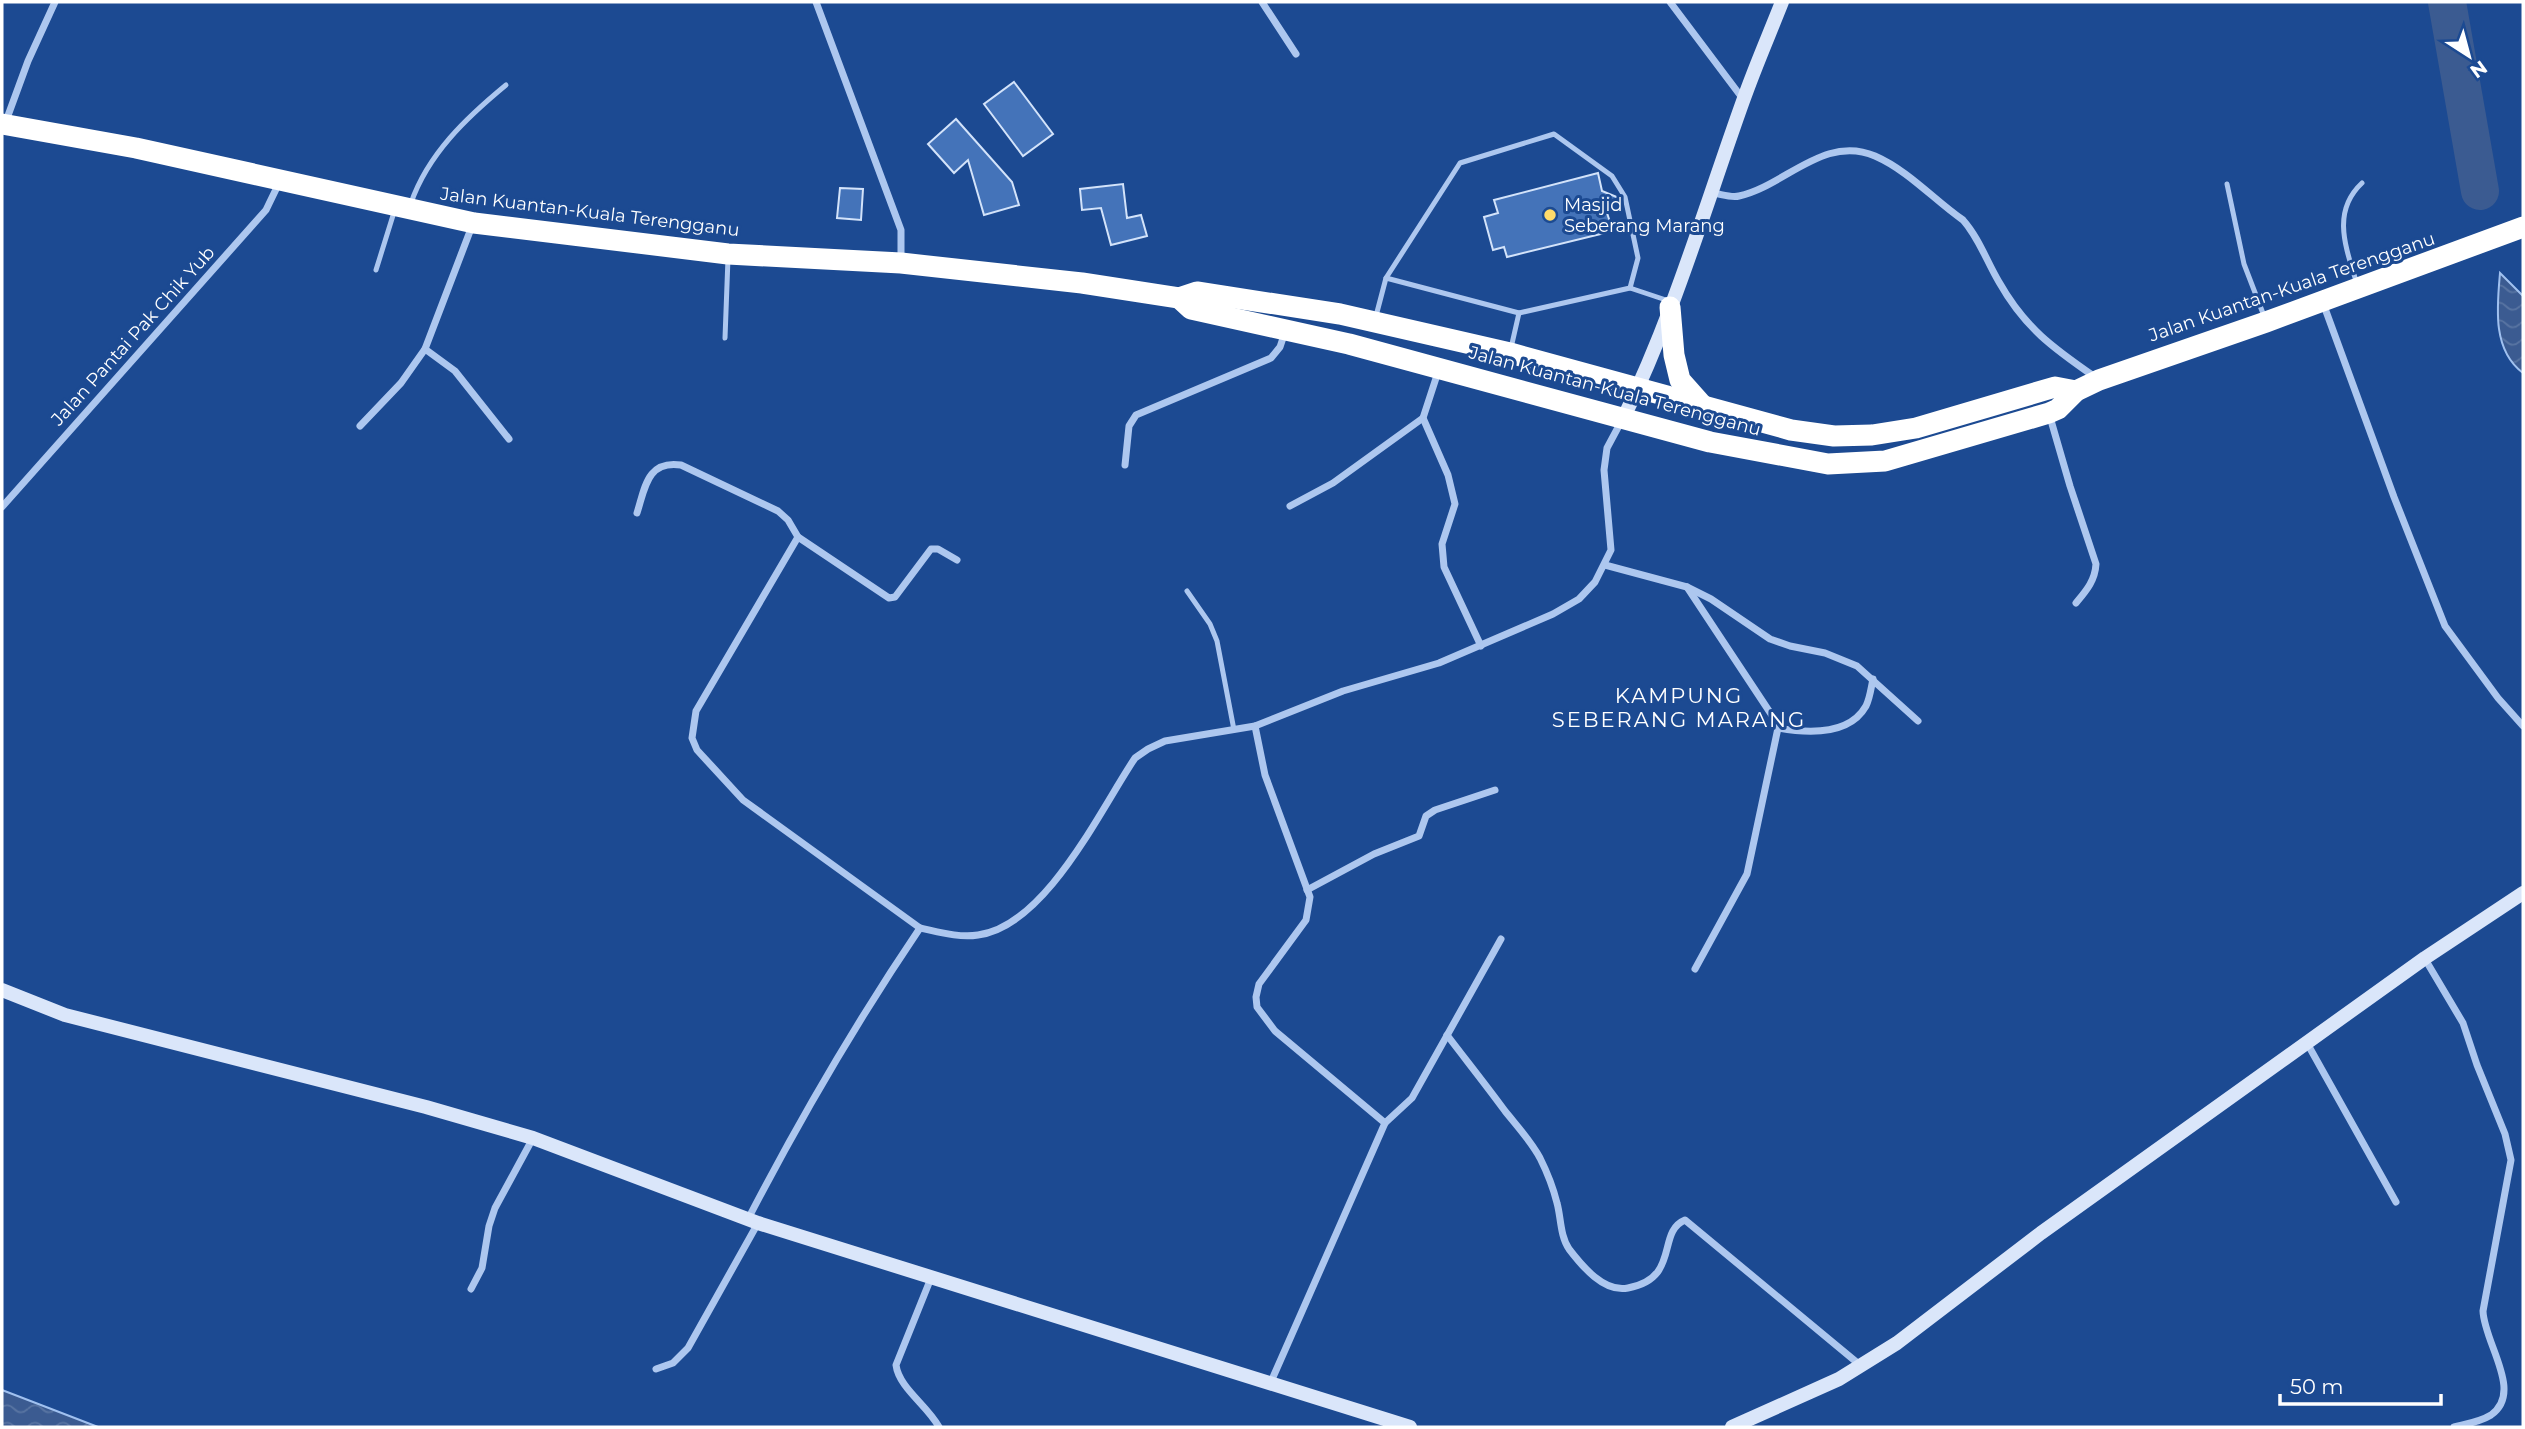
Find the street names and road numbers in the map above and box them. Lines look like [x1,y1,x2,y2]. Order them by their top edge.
street label: Jalan Kuantan-Kuala Terengganu [438,183,741,241]
street label: Jalan Kuantan-Kuala Terengganu [2145,228,2438,347]
street label: Jalan Pantai Pak Chik Yub [46,242,219,431]
street label: Jalan Kuantan-Kuala Terengganu [1466,341,1763,441]

